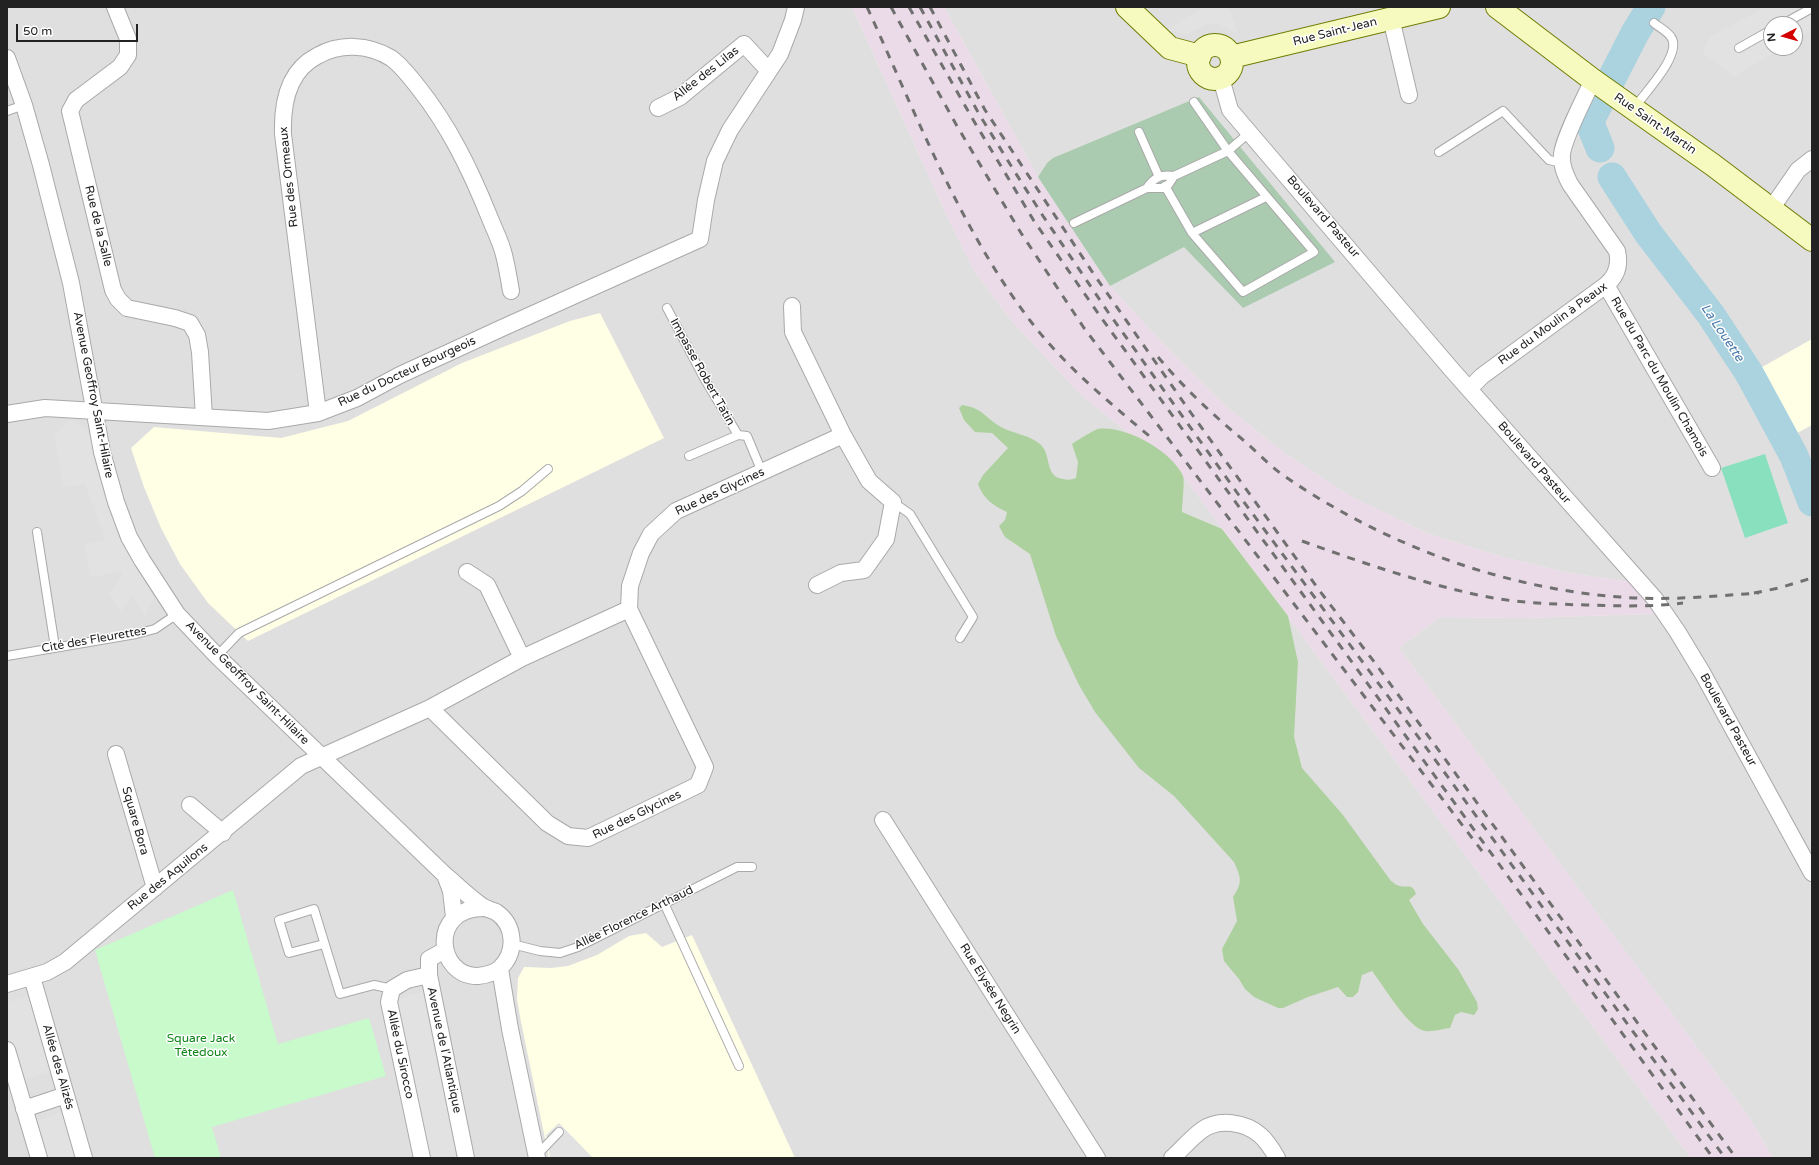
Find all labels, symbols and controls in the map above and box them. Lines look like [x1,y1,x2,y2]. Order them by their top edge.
street label: Rue Saint-Jean [1292,15,1378,49]
scale bar [18,16,140,42]
north arrow [1763,16,1803,56]
text: 50 m [23,24,52,38]
text: N [1765,32,1778,42]
street label: Allée des Lilas [670,44,742,104]
street label: Rue Saint-Martin [1611,90,1699,158]
street label: Rue des Ormeaux [277,126,301,228]
street label: Boulevard Pasteur [1283,173,1363,261]
street label: Rue de la Salle [81,184,115,268]
street label: Rue du Moulin à Peaux [1496,280,1610,368]
street label: Rue du Parc du Moulin Chamois [1607,295,1711,459]
water label: La Louette [1697,301,1747,365]
street label: Avenue Geoffroy Saint-Hilaire [70,311,116,479]
street label: Impasse Robert Tatin [667,316,737,428]
street label: Rue du Docteur Bourgeois [336,334,478,410]
street label: Boulevard Pasteur [1494,419,1574,507]
street label: Rue des Glycines [673,465,767,519]
street label: Avenue Geoffroy Saint-Hilaire [182,618,312,748]
street label: Cité des Fleurettes [40,624,148,656]
street label: Boulevard Pasteur [1696,671,1760,769]
street label: Square Bora [118,785,152,857]
street label: Rue des Glycines [590,787,684,843]
street label: Rue des Aquilons [125,840,211,914]
street label: Allée Florence Arthaud [572,883,696,953]
street label: Rue Elysée Negrin [956,941,1024,1037]
street label: Avenue de l'Atlantique [424,986,464,1114]
street label: Allée du Sirocco [383,1008,417,1100]
street label: Allée des Alizés [39,1023,77,1111]
park label: Square Jack Têtedoux [167,1032,235,1060]

